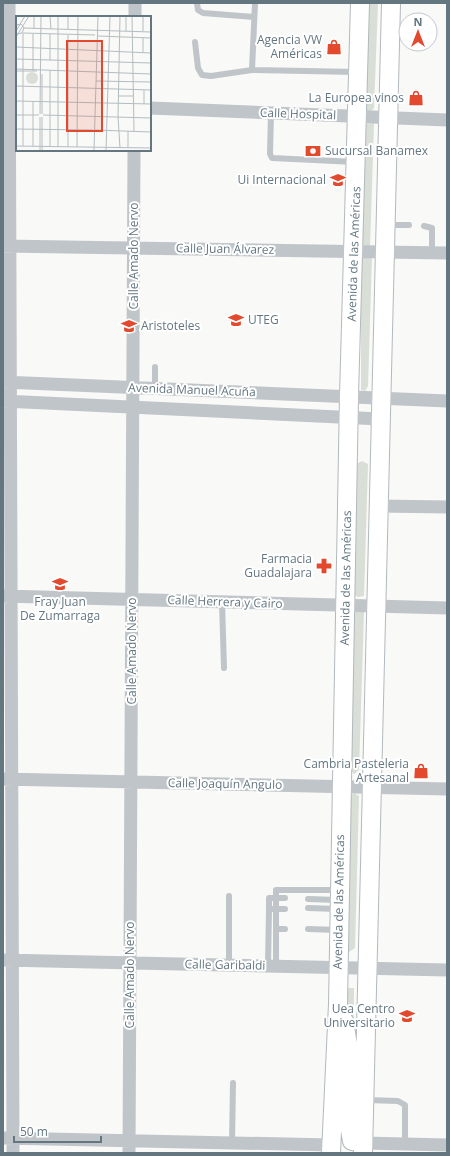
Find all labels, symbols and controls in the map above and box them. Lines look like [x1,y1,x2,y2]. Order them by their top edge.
north arrow [398,12,438,52]
text: N [414,14,422,29]
inset map [16,16,151,151]
place label: Agencia VW Américas [257,31,322,62]
shop icon: Agencia VW Américas [325,38,343,56]
place label: La Europea vinos [309,89,404,106]
shop icon: La Europea vinos [407,89,425,107]
street label: Calle Hospital [260,104,336,123]
bank icon: Sucursal Banamex [304,142,322,160]
place label: Sucursal Banamex [325,142,429,159]
place label: Ui Internacional [237,171,326,188]
school or university icon: Ui Internacional [329,171,347,189]
street label: Avenida de las Américas [343,186,364,322]
street label: Calle Amado Nervo [125,202,142,310]
street label: Calle Juan Álvarez [176,239,275,258]
school or university icon: UTEG [227,311,245,329]
place label: UTEG [248,311,279,328]
school or university icon: Aristoteles [120,317,138,335]
place label: Aristoteles [141,317,201,334]
street label: Avenida Manuel Acuña [128,379,256,400]
street label: Avenida de las Américas [336,510,355,646]
place label: Farmacia Guadalajara [244,550,312,581]
pharmacy icon: Farmacia Guadalajara [315,557,333,575]
school or university icon: Fray Juan De Zumarraga [51,575,69,593]
street label: Calle Herrera y Cairo [167,591,283,612]
place label: Fray Juan De Zumarraga [20,593,100,624]
street label: Calle Amado Nervo [123,597,140,705]
place label: Cambria Pasteleria Artesanal [304,755,409,786]
shop icon: Cambria Pasteleria Artesanal [412,762,430,780]
street label: Calle Joaquín Angulo [168,774,282,793]
street label: Avenida de las Américas [329,834,348,970]
street label: Calle Amado Nervo [121,921,138,1029]
street label: Calle Garibaldi [184,955,266,974]
place label: Uea Centro Universitario [323,1000,395,1031]
school or university icon: Uea Centro Universitario [398,1007,416,1025]
scale bar [14,1118,101,1144]
text: 50 m [20,1123,48,1140]

